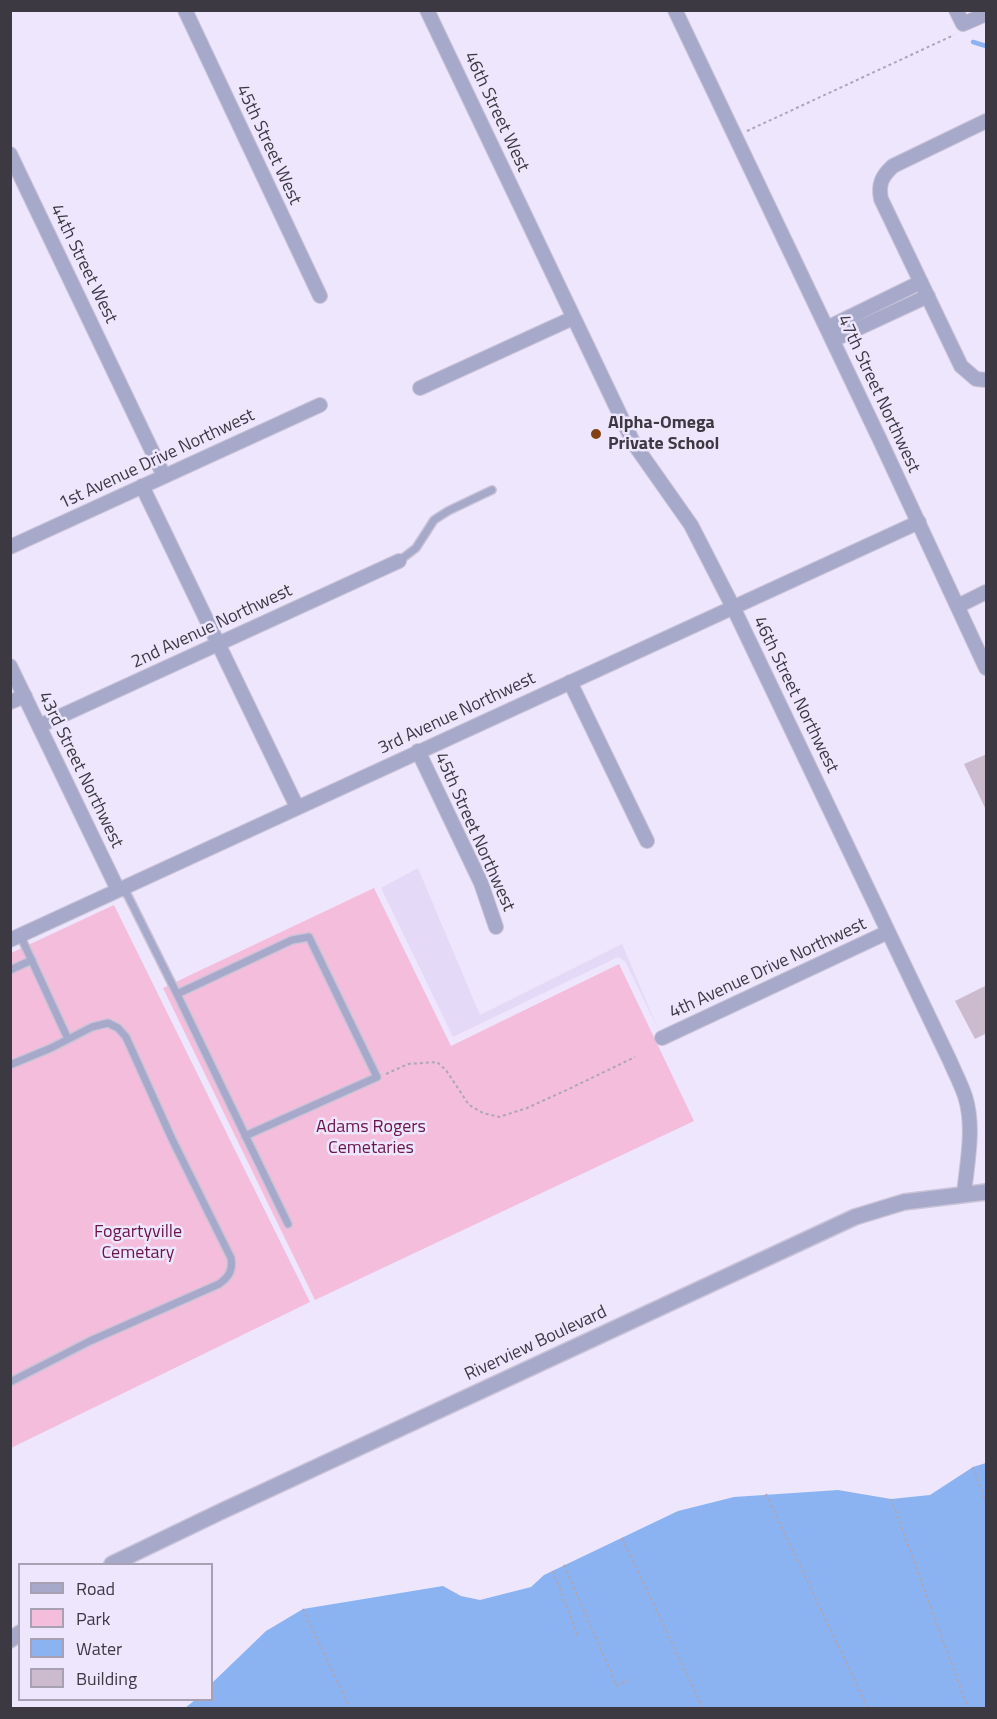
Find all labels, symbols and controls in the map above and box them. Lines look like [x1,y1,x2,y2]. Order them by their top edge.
street label: 46th Street West [459,49,533,175]
street label: 45th Street West [231,82,305,208]
street label: 44th Street West [45,201,121,327]
street label: 47th Street Northwest [832,312,924,476]
street label: 1st Avenue Drive Northwest [56,405,258,515]
place label: Alpha-Omega Private School [608,413,719,456]
marker: Alpha-Omega Private School [589,427,603,441]
street label: 2nd Avenue Northwest [128,580,296,674]
street label: 46th Street Northwest [748,613,842,777]
street label: 3rd Avenue Northwest [375,668,539,760]
street label: 43rd Street Northwest [33,688,127,852]
street label: 45th Street Northwest [429,749,519,915]
street label: 4th Avenue Drive Northwest [666,914,870,1024]
park label: Adams Rogers Cemetaries [316,1117,426,1160]
park label: Fogartyville Cemetary [94,1222,182,1264]
street label: Riverview Boulevard [461,1302,611,1386]
legend [18,1563,213,1701]
text: Road [76,1575,115,1602]
text: Park [76,1605,110,1632]
text: Water [76,1635,122,1662]
text: Building [76,1665,137,1692]

